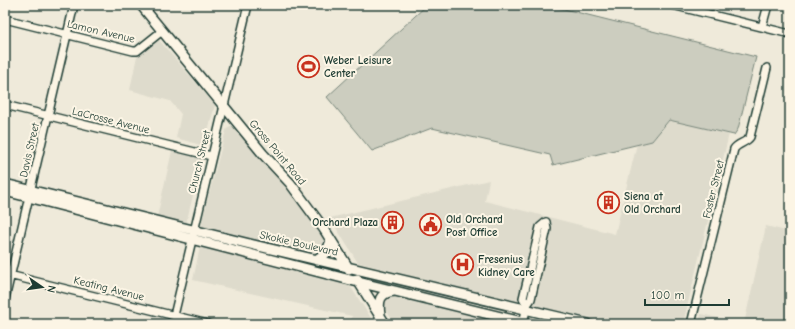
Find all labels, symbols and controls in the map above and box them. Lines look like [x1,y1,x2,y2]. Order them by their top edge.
street label: Lamon Avenue [66,17,137,46]
sports icon: Weber Leisure Center [295,53,321,79]
place label: Weber Leisure Center [324,54,392,80]
street label: LaCrosse Avenue [71,105,151,137]
street label: Gross Point Road [247,117,309,188]
street label: Davis Street [17,121,42,179]
street label: Church Street [185,128,214,195]
street label: Foster Street [700,158,727,220]
building icon: Siena at Old Orchard [595,189,621,215]
place label: Siena at Old Orchard [624,190,681,216]
building icon: Orchard Plaza [380,209,406,235]
public building icon: Old Orchard Post Office [417,212,443,238]
place label: Old Orchard Post Office [446,213,503,239]
place label: Orchard Plaza [312,216,378,229]
street label: Skokie Boulevard [258,228,340,259]
hospital icon: Fresenius Kidney Care [449,252,475,278]
place label: Fresenius Kidney Care [478,253,535,279]
north arrow [22,267,62,307]
street label: Keating Avenue [72,273,146,304]
scale bar [645,281,729,307]
text: N [44,284,58,294]
text: 100 m [651,288,684,302]

